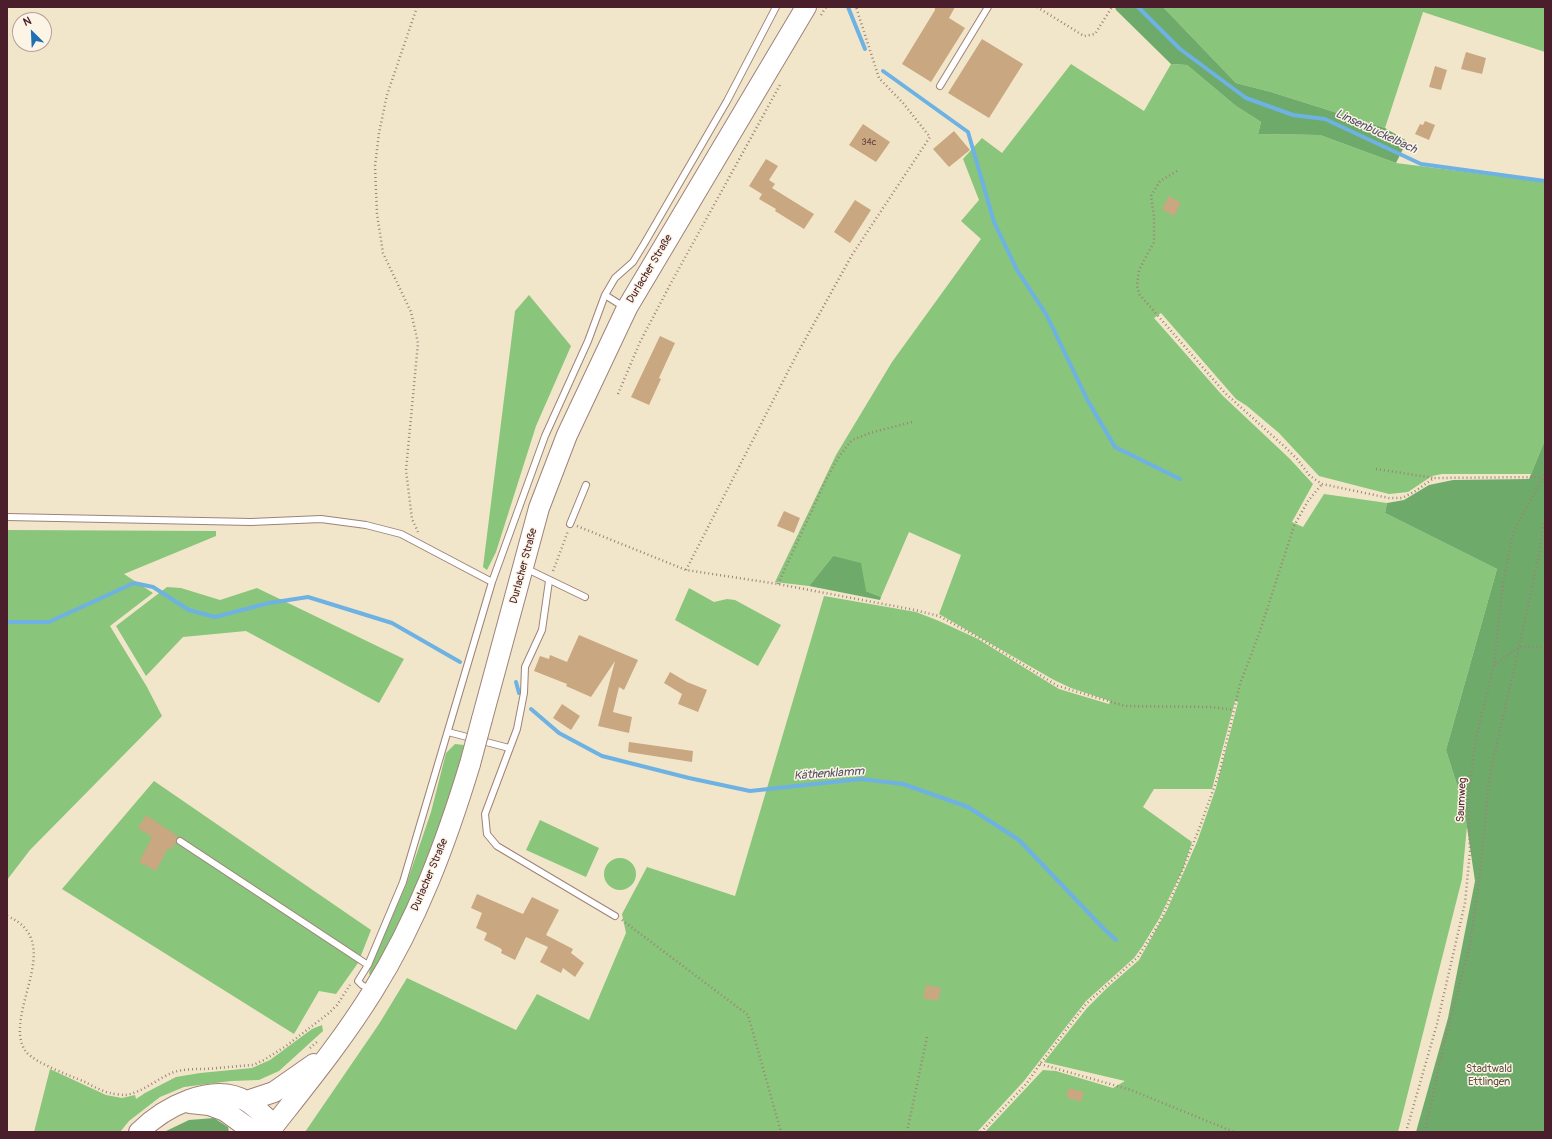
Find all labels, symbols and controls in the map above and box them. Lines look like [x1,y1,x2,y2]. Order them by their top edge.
north arrow [12,12,52,52]
text: N [21,14,33,29]
water label: Linsenbuckelbach [1333,107,1419,157]
house number: 34c [862,138,876,148]
street label: Durlacher Straße [624,232,676,306]
street label: Durlacher Straße [508,527,540,605]
water label: Käthenklamm [793,764,865,784]
street label: Saumweg [1454,777,1470,823]
street label: Durlacher Straße [409,837,451,913]
park label: Stadtwald Ettlingen [1466,1062,1512,1088]

